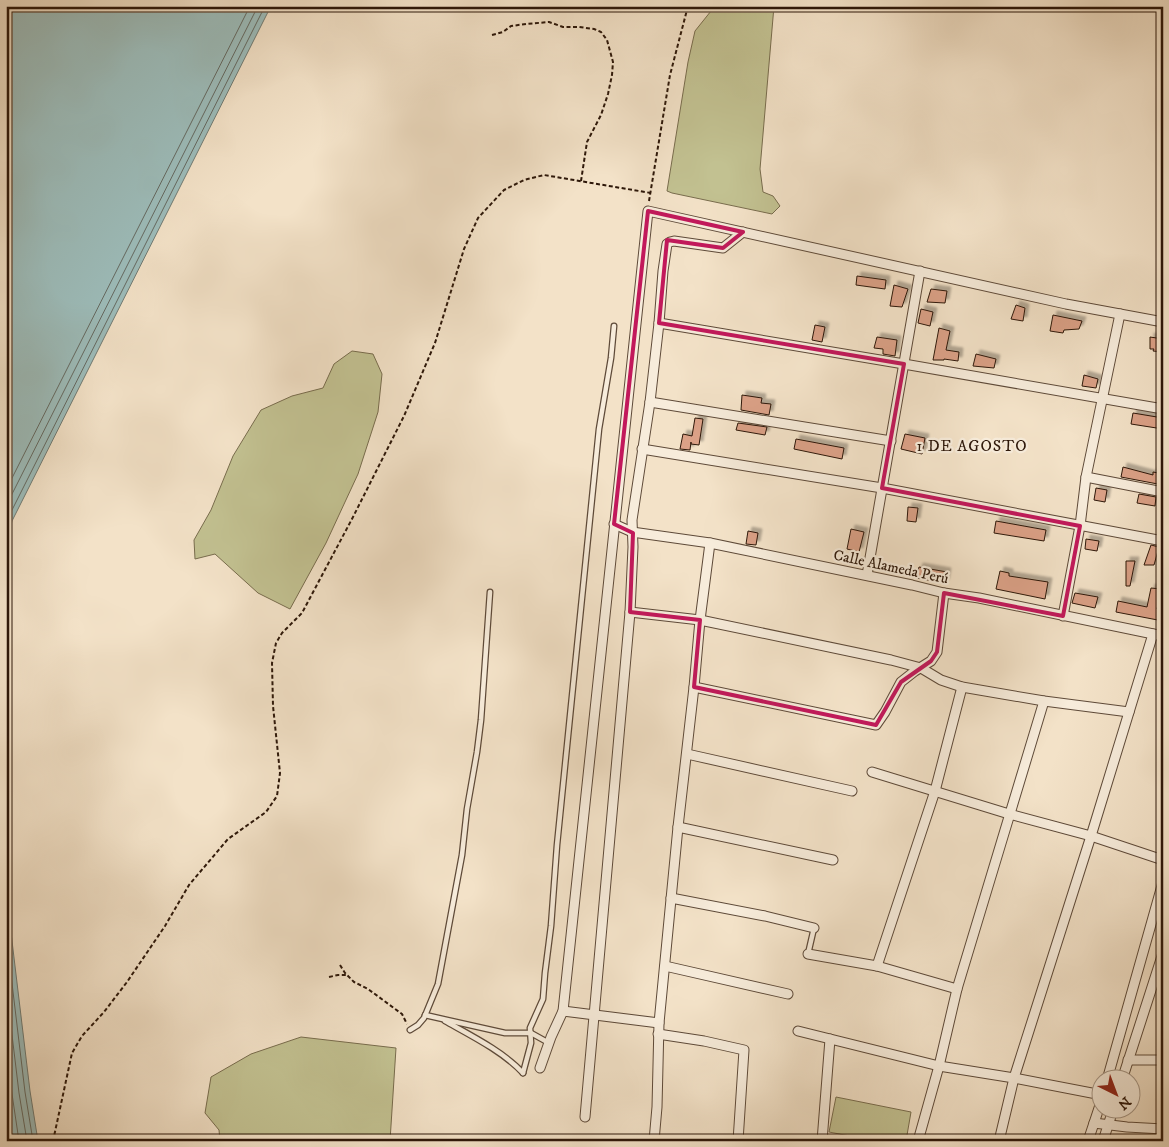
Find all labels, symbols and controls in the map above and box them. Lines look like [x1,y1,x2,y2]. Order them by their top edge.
district label: 1 DE AGOSTO [916,436,1028,456]
street label: Calle Alameda Perú [832,546,950,588]
north arrow [1092,1070,1142,1120]
text: N [1113,1092,1134,1114]

